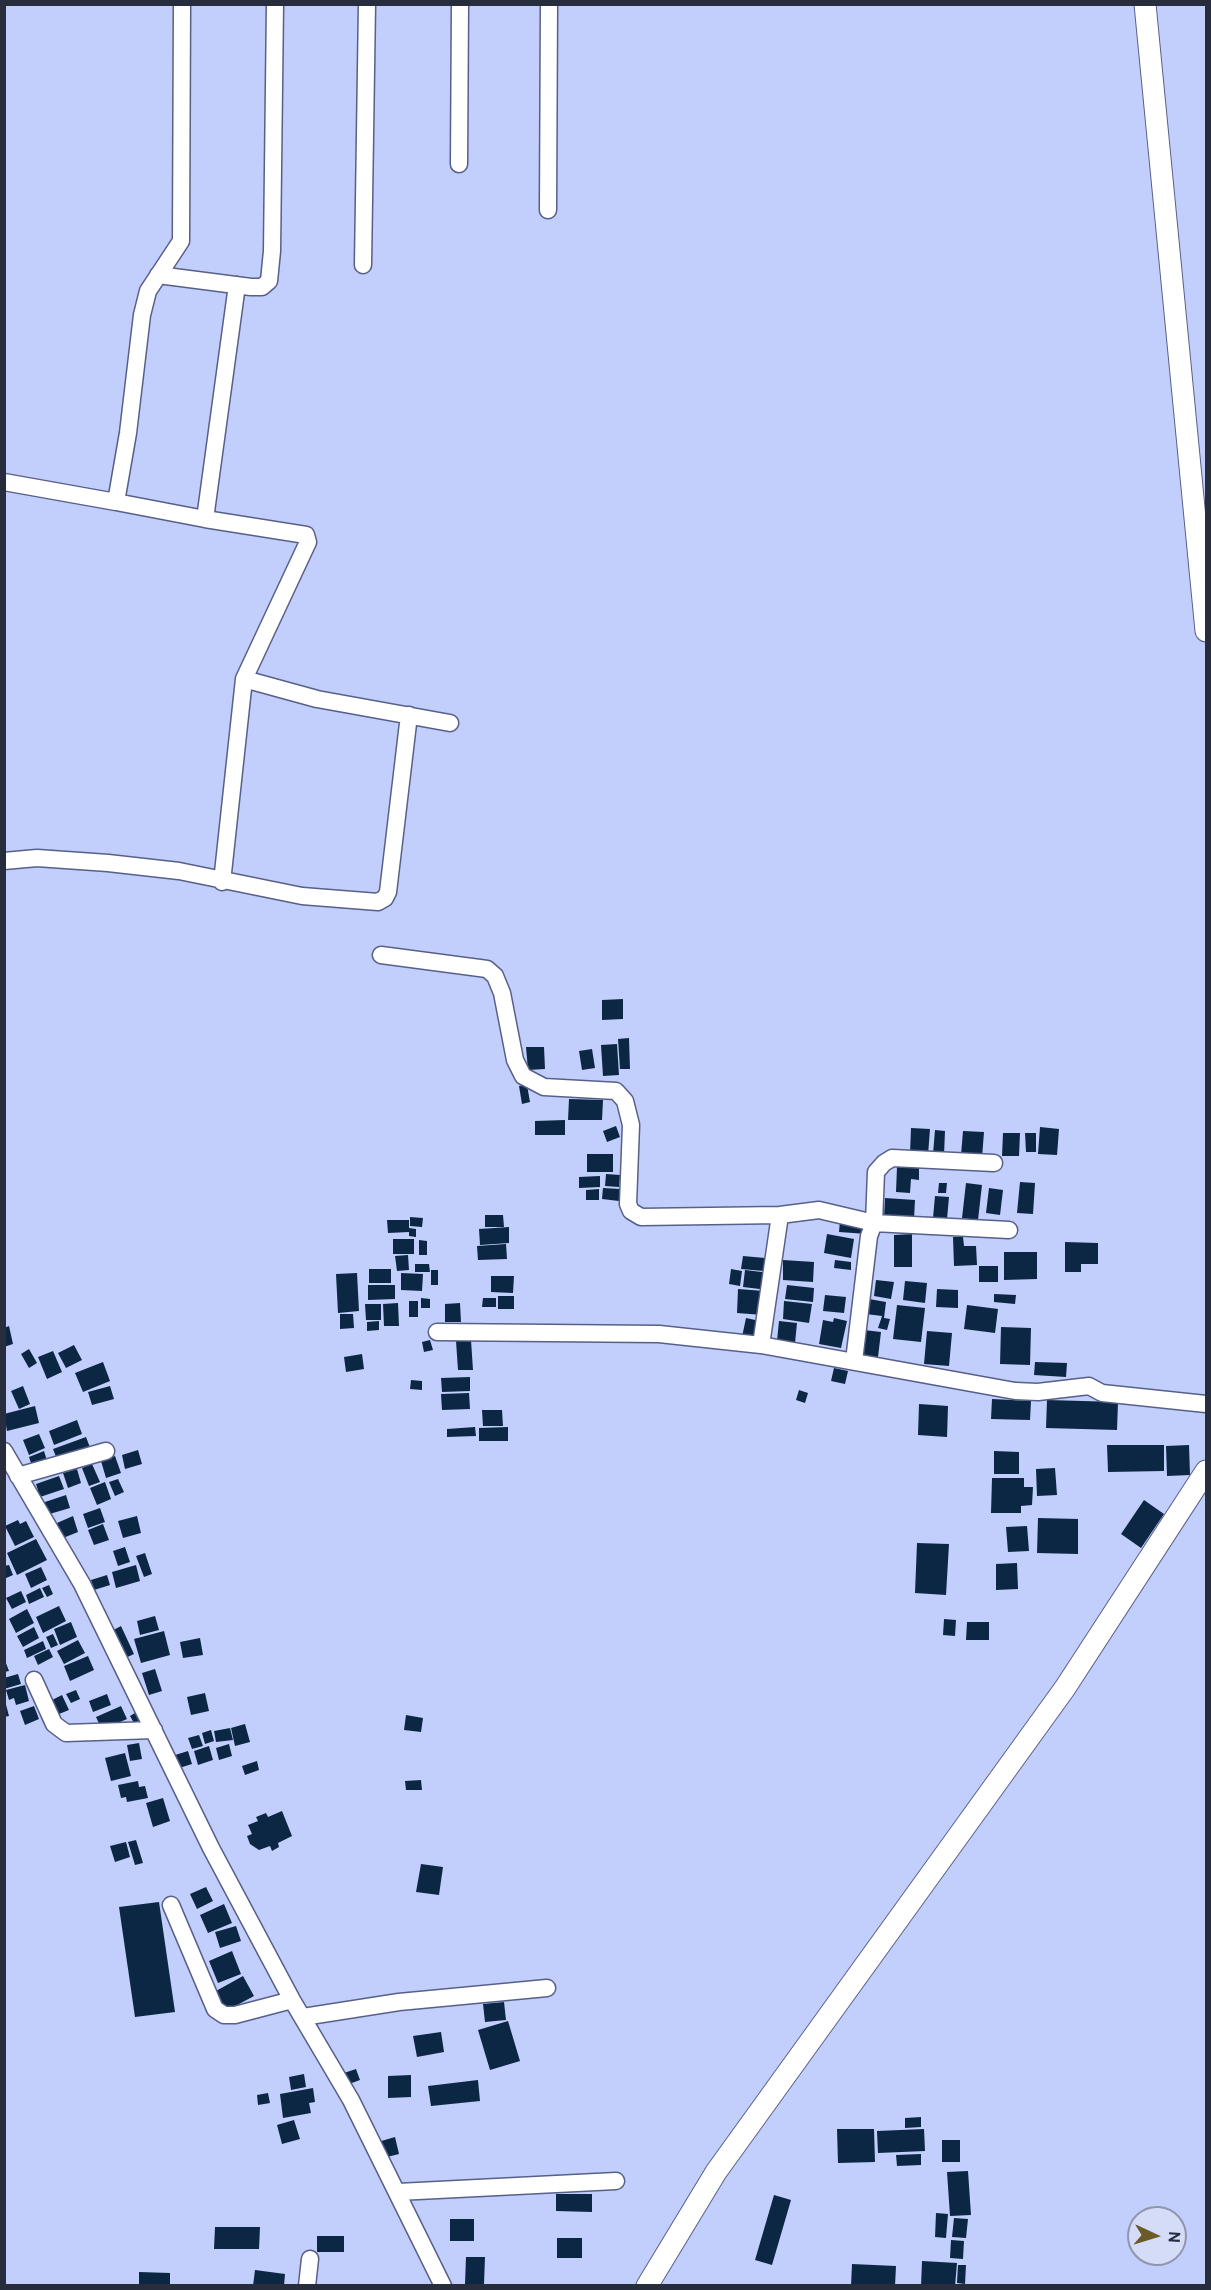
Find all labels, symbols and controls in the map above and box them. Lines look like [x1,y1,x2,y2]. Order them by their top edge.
north arrow [1127,2206,1187,2266]
text: N [1163,2231,1183,2244]

